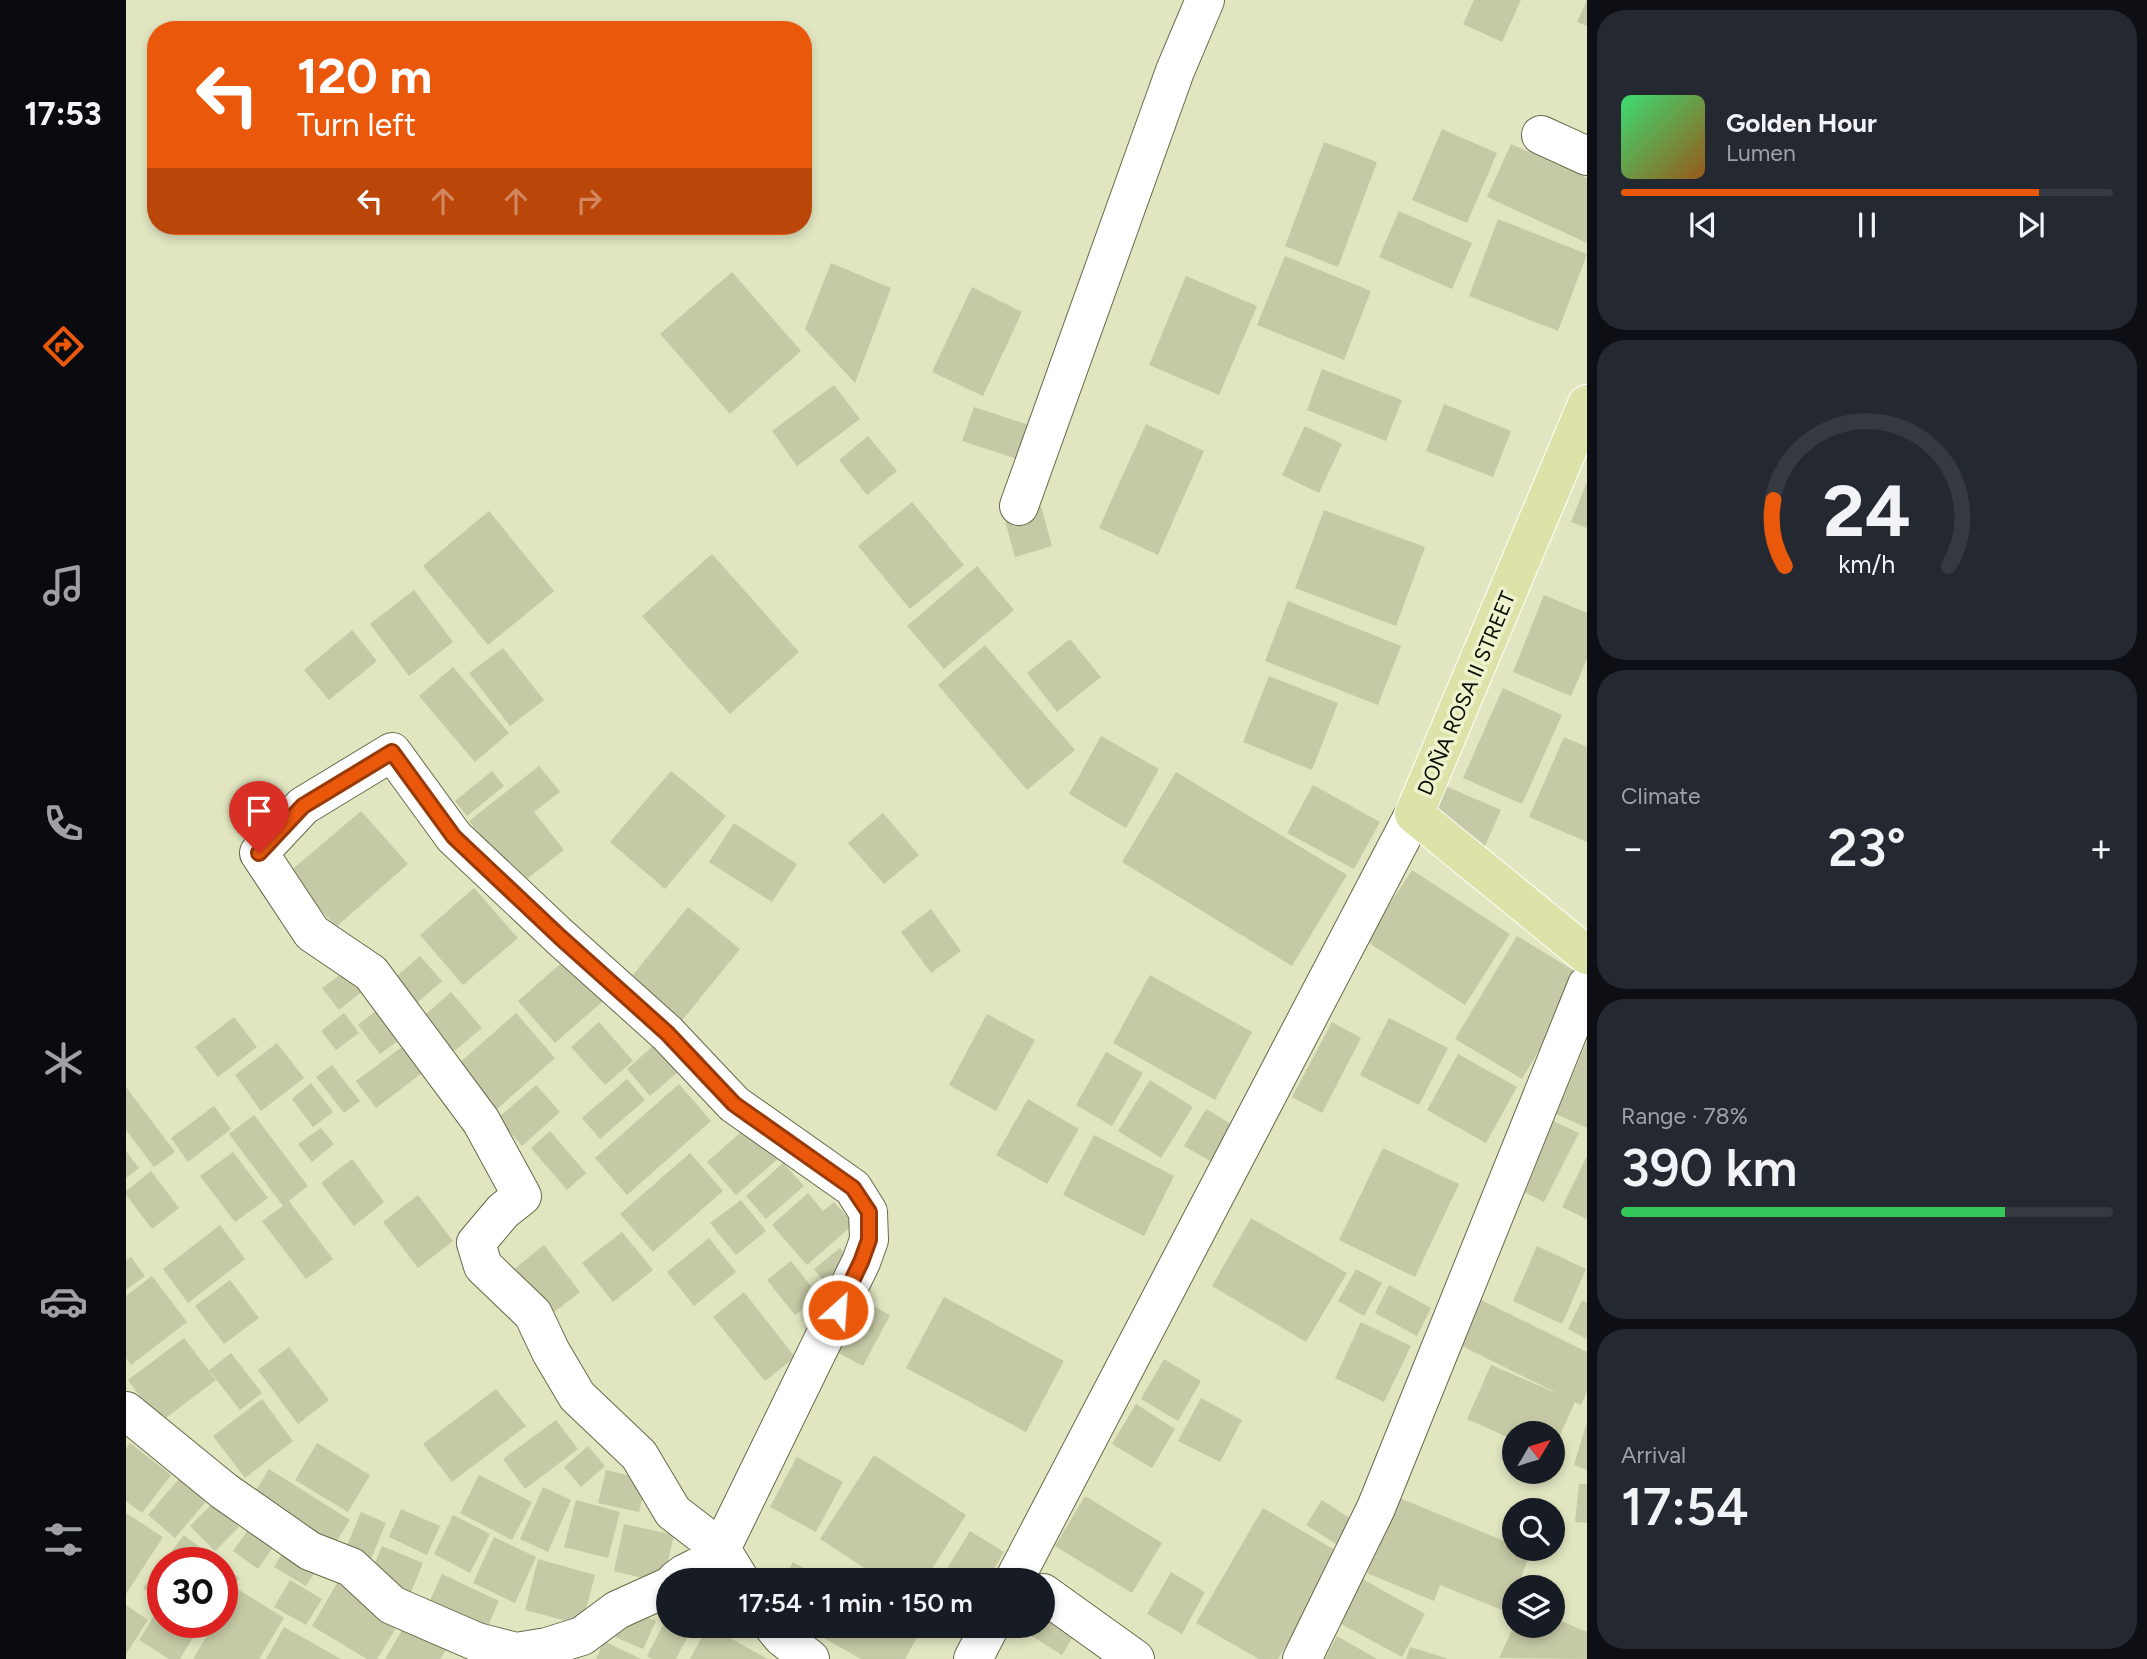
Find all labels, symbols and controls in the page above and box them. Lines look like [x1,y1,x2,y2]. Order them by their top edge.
text: 120 m [297,46,432,105]
icon: left [182,49,273,140]
text: 17:53 [24,95,102,133]
text: Turn left [297,106,416,144]
text: Golden Hour [1726,107,1877,139]
text: Lumen [1726,139,1796,167]
icon: left [351,182,389,220]
icon: ahead [424,182,462,220]
icon: ahead [497,182,535,220]
icon: right [570,182,608,220]
icon: previous [1684,206,1722,244]
icon: pause [1848,206,1886,244]
icon: next [2012,206,2050,244]
icon: directions [39,322,88,371]
text: 24 [1823,467,1911,554]
text: km/h [1838,548,1896,578]
icon: music [39,561,88,610]
street label: DOÑA ROSA II STREET [1412,587,1520,799]
pin [229,781,289,853]
text: Climate [1621,782,1700,810]
icon: arrive [240,792,278,830]
icon: phone [39,799,88,848]
text: 23° [1828,817,1906,879]
text: − [1621,825,1645,871]
text: + [2089,825,2113,871]
icon: climate [39,1038,88,1087]
text: Range · 78% [1621,1102,1748,1130]
text: 390 km [1621,1137,1797,1199]
position arrow [801,1273,875,1347]
icon: car [39,1277,88,1326]
north arrow [1502,1421,1564,1484]
map controls [1502,1421,1565,1638]
text: Arrival [1621,1441,1686,1469]
text: 17:54 [1621,1476,1749,1538]
button: search [1502,1498,1565,1561]
icon: filters [39,1515,88,1564]
speed limit sign: 30 [147,1547,238,1638]
button: layers [1502,1575,1565,1638]
text: 17:54 · 1 min · 150 m [738,1587,973,1619]

